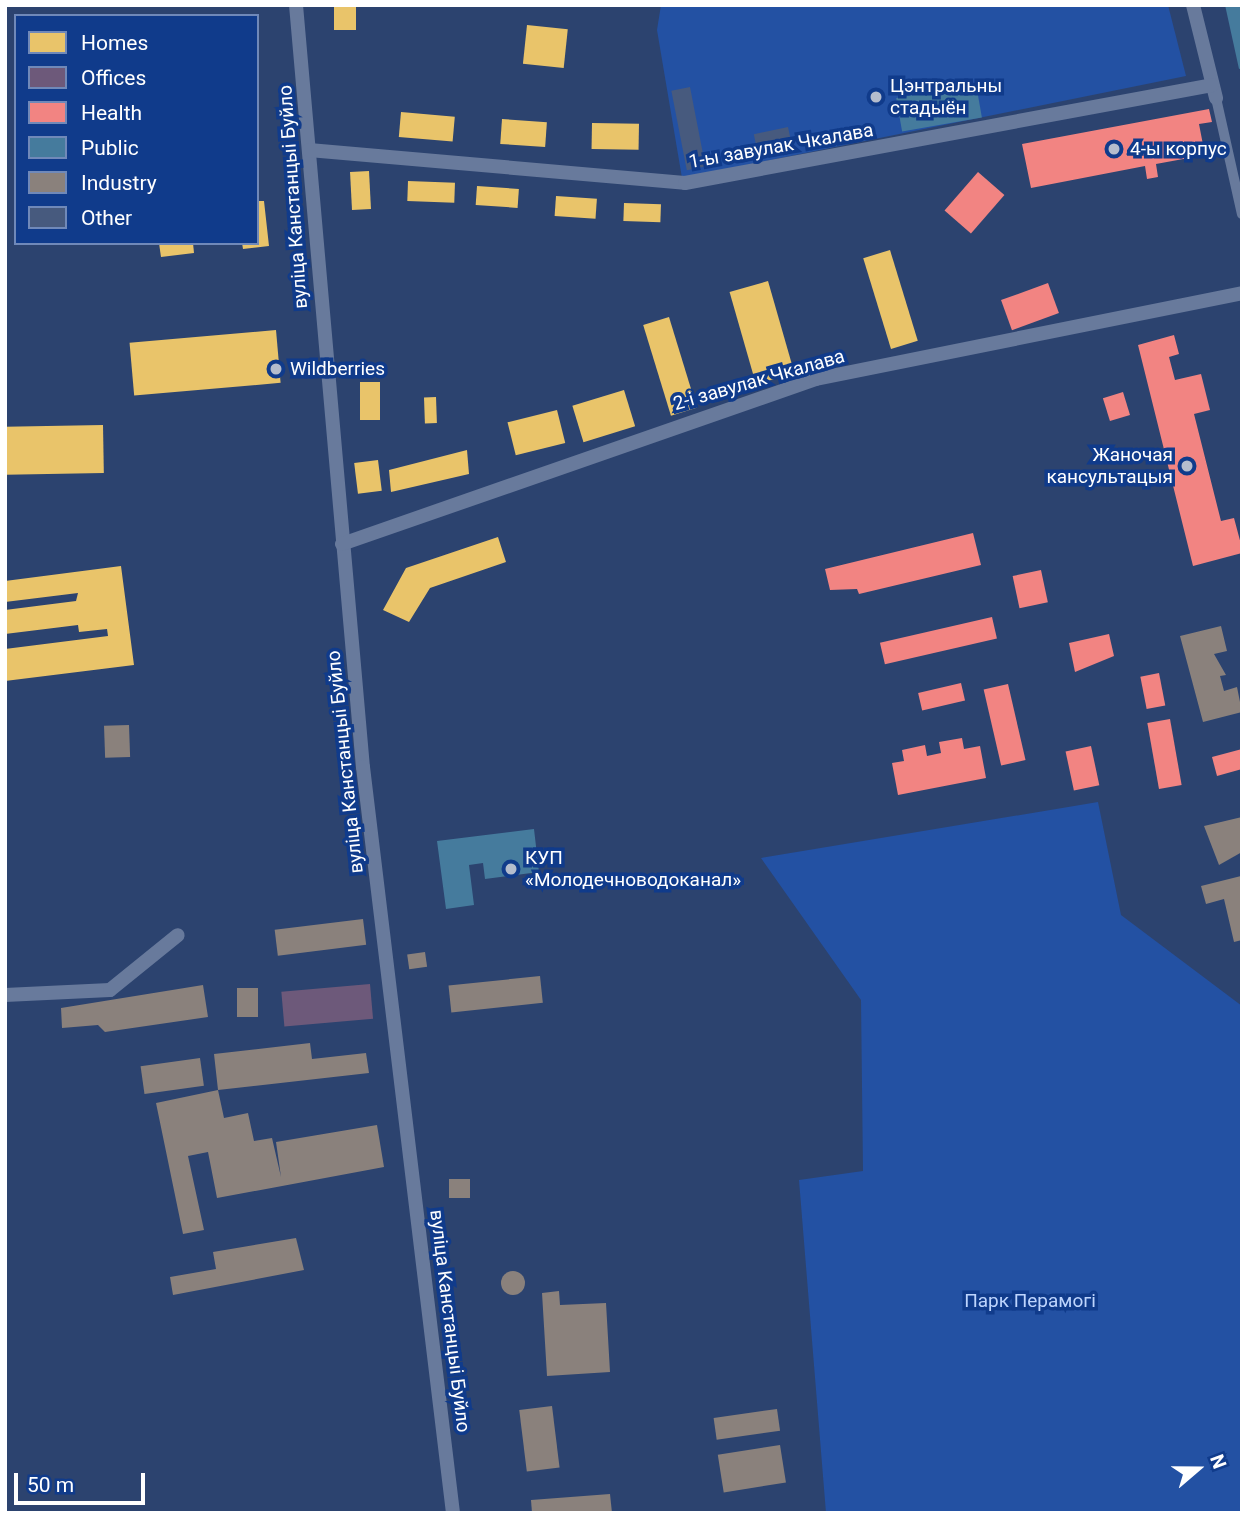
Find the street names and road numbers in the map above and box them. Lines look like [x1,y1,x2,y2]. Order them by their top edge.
street label: вуліца Канстанцыі Буйло [274,84,312,310]
street label: 1-ы завулак Чкалава [687,119,875,173]
street label: 2-і завулак Чкалава [671,345,847,415]
street label: вуліца Канстанцыі Буйло [322,649,368,875]
street label: вуліца Канстанцыі Буйло [425,1208,475,1434]

